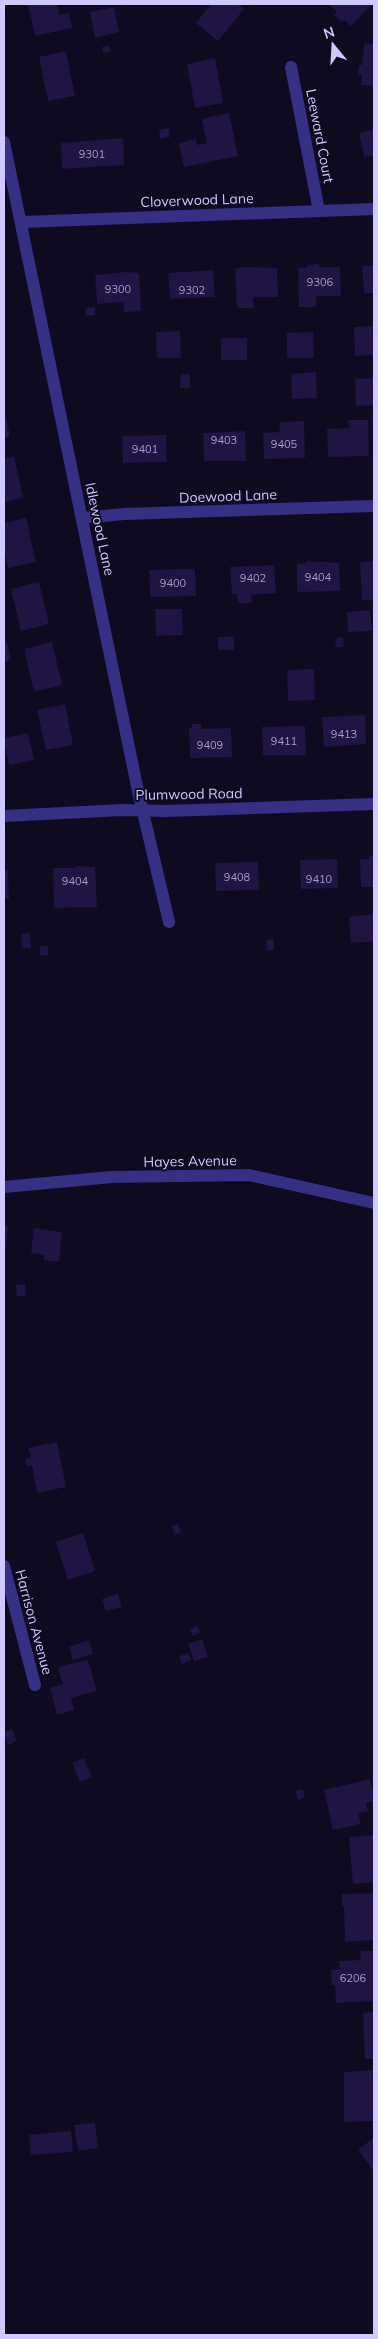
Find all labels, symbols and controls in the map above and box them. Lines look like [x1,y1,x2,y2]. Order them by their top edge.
north arrow [308,20,358,70]
text: N [321,22,337,43]
street label: Leeward Court [302,87,338,185]
house number: 9301 [79,147,105,161]
street label: Cloverwood Lane [140,189,254,211]
house number: 9306 [307,275,334,289]
house number: 9300 [105,282,132,296]
house number: 9302 [179,283,206,297]
house number: 9403 [211,433,237,447]
house number: 9405 [271,437,298,451]
house number: 9401 [132,442,158,456]
street label: Idlewood Lane [81,481,119,577]
street label: Doewood Lane [179,485,277,507]
house number: 9404 [305,570,332,584]
house number: 9402 [240,571,267,585]
house number: 9400 [160,576,187,590]
house number: 9413 [331,727,357,741]
house number: 9411 [271,734,297,748]
house number: 9409 [197,738,223,752]
street label: Plumwood Road [135,784,243,804]
house number: 9408 [224,870,251,884]
house number: 9410 [306,872,333,886]
house number: 9404 [62,874,89,888]
street label: Hayes Avenue [143,1151,237,1171]
street label: Harrison Avenue [11,1567,57,1677]
house number: 6206 [340,1971,367,1985]

